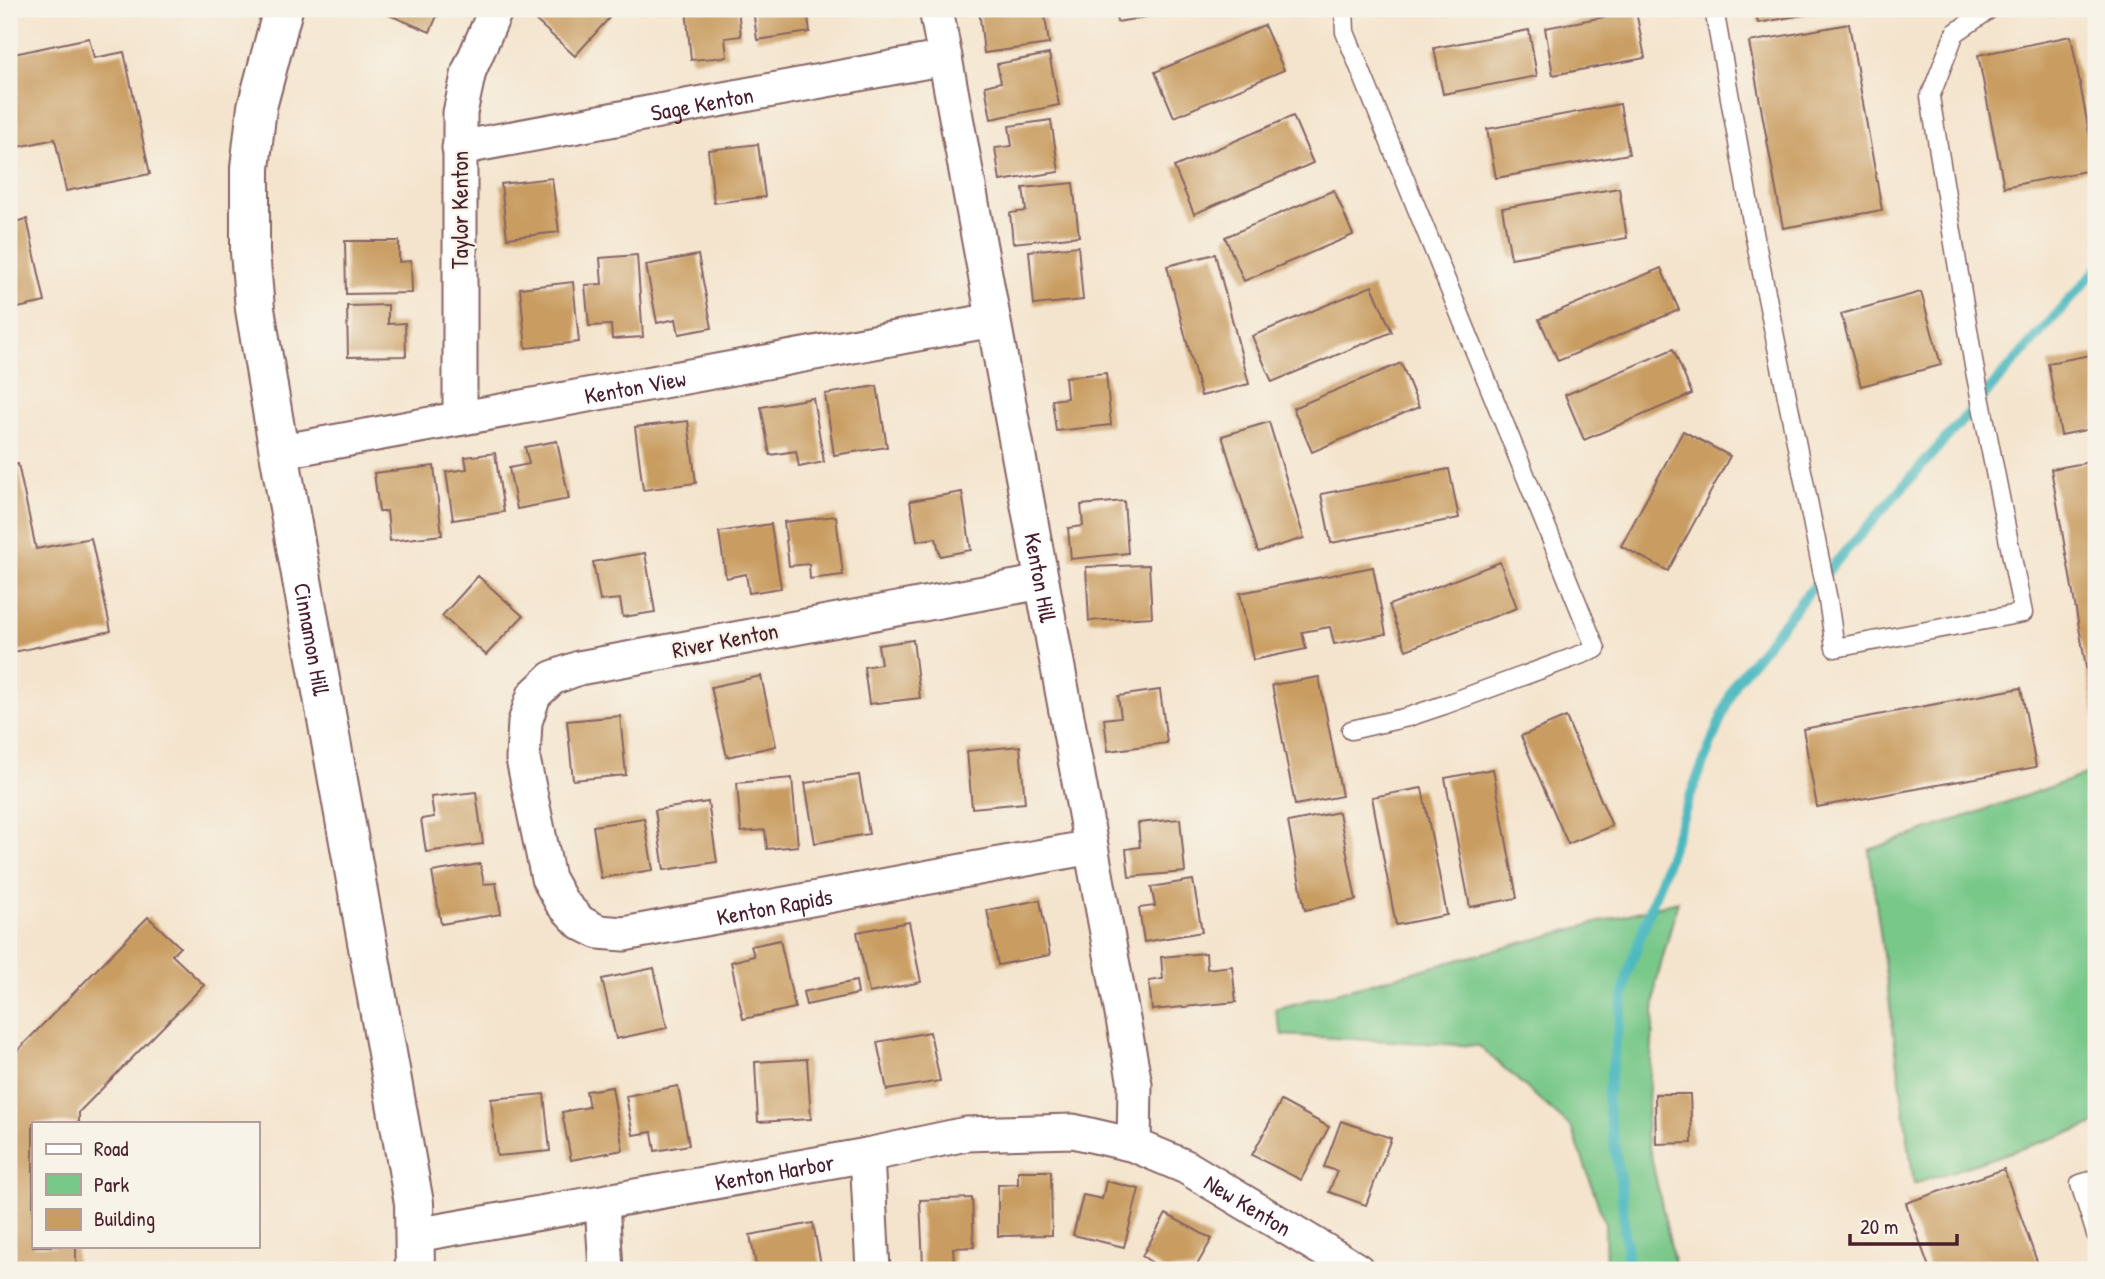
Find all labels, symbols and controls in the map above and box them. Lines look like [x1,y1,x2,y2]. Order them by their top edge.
street label: Sage Kenton [648,78,756,128]
street label: Taylor Kenton [444,151,475,269]
street label: Kenton View [582,362,688,411]
street label: Kenton Hill [1018,530,1065,626]
street label: Cinnamon Hill [287,580,338,699]
street label: River Kenton [669,615,781,665]
street label: Kenton Rapids [714,880,835,932]
legend [32,1122,259,1248]
text: Road [94,1134,128,1163]
street label: Kenton Harbor [712,1146,837,1197]
street label: New Kenton [1199,1166,1298,1243]
text: Park [94,1170,129,1199]
scale bar [1850,1202,1956,1246]
text: Building [94,1204,155,1233]
text: 20 m [1860,1212,1898,1241]

